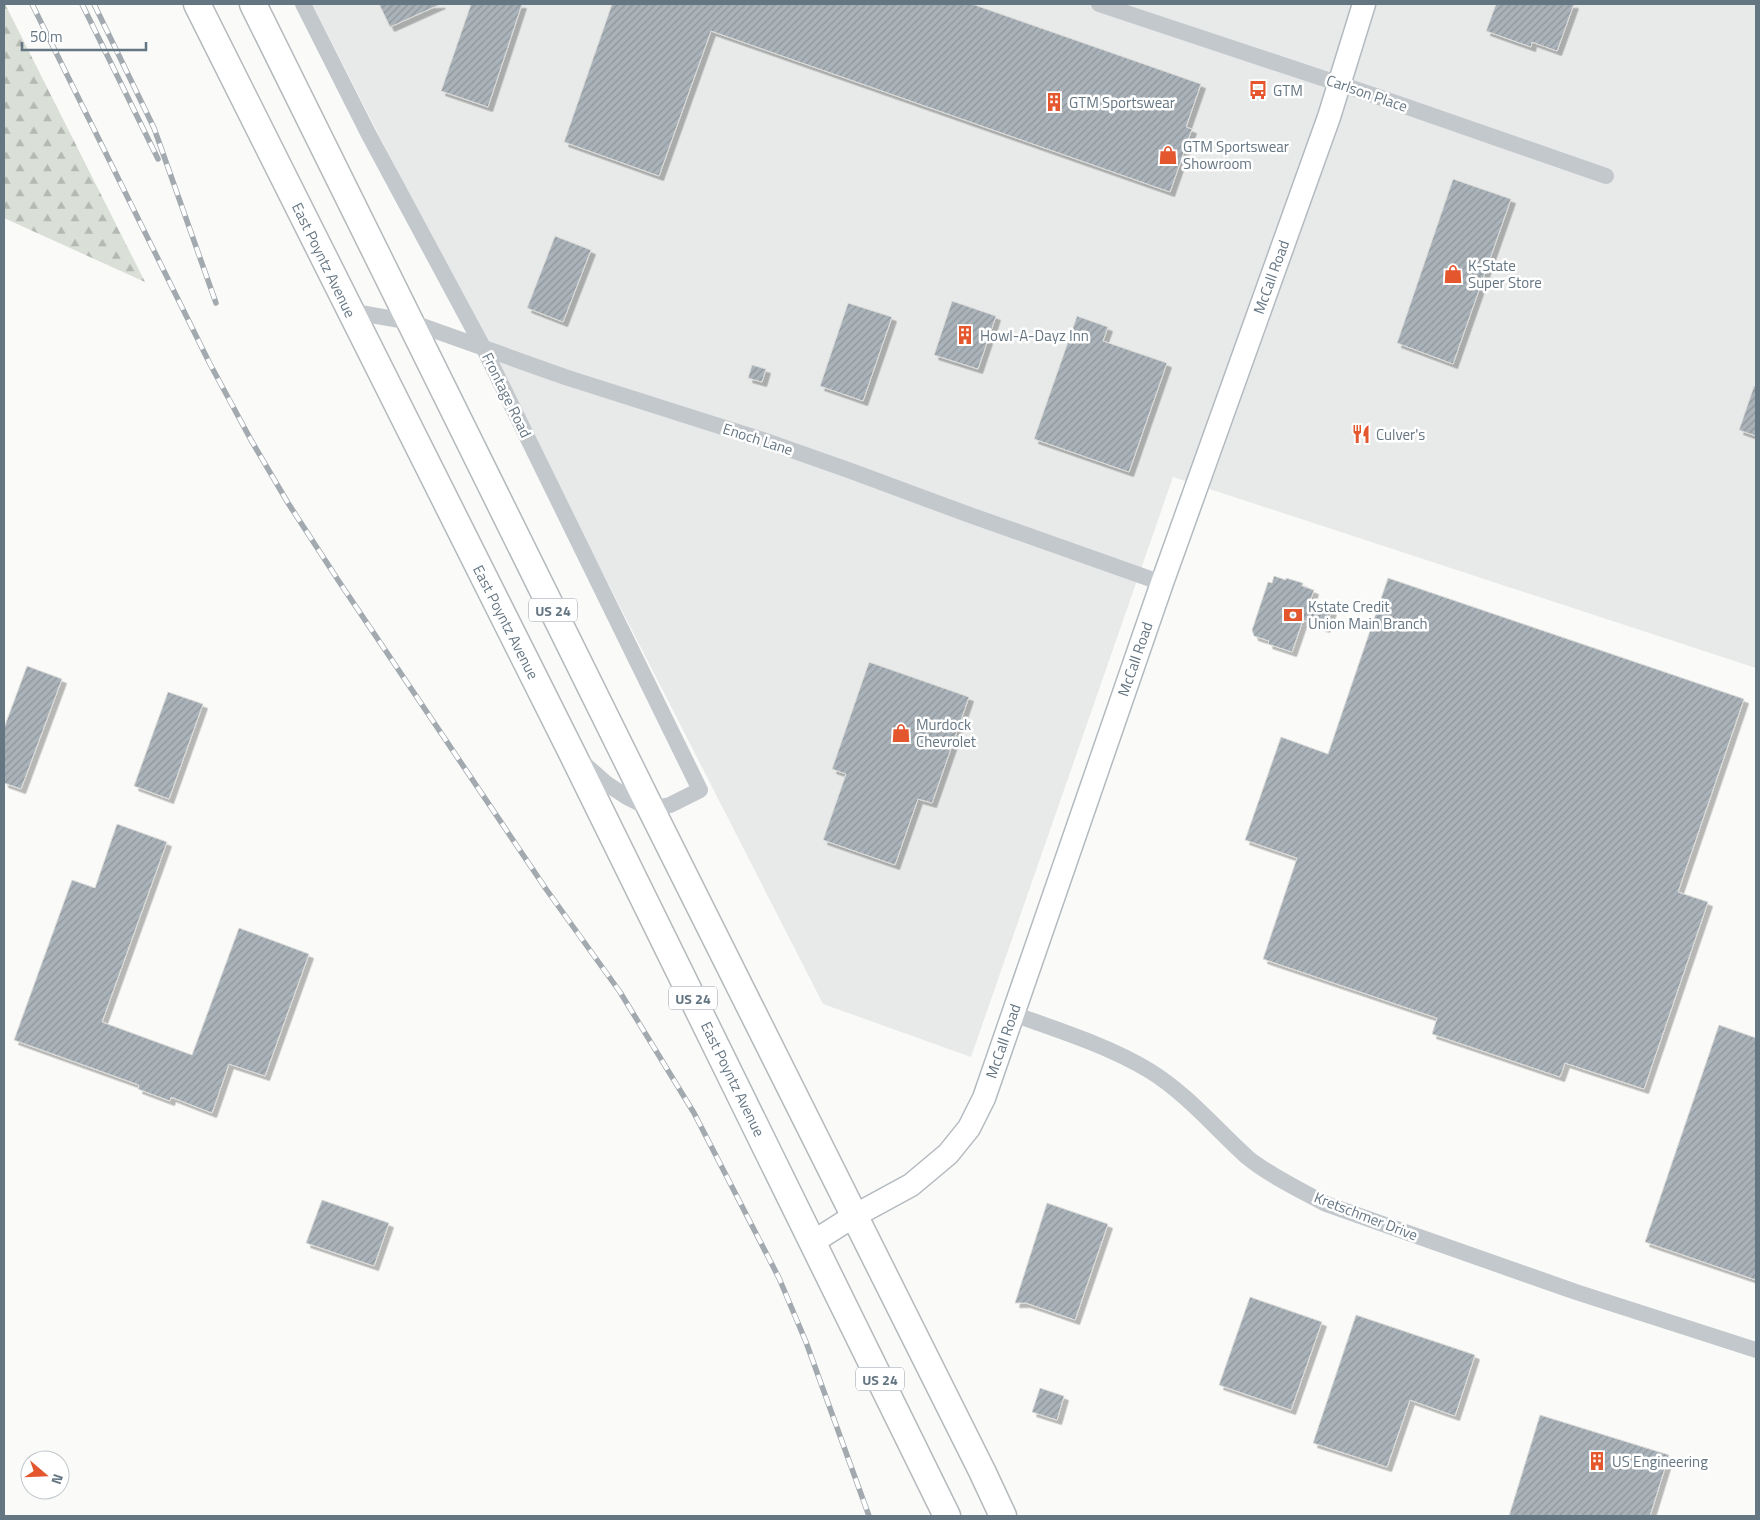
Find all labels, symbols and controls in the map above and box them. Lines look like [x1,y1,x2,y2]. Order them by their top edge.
scale bar [22,20,146,52]
text: 50 m [30,25,63,48]
street label: Carlson Place [1323,68,1411,118]
bus stop icon: GTM [1247,79,1269,101]
place label: GTM [1273,79,1303,102]
building icon: GTM Sportswear [1043,91,1065,113]
place label: GTM Sportswear [1069,91,1175,114]
place label: GTM Sportswear Showroom [1183,135,1289,175]
shop icon: GTM Sportswear Showroom [1157,144,1179,166]
street label: East Poyntz Avenue [286,199,362,321]
street label: McCall Road [1247,237,1295,317]
place label: K-State Super Store [1468,254,1542,294]
shop icon: K-State Super Store [1442,263,1464,285]
building icon: Howl-A-Dayz Inn [954,324,976,346]
place label: Howl-A-Dayz Inn [980,324,1089,347]
street label: Frontage Road [476,348,538,442]
street label: Enoch Lane [720,417,796,461]
restaurant icon: Culver's [1350,423,1372,445]
place label: Culver's [1376,423,1425,446]
street label: East Poyntz Avenue [467,561,545,683]
place label: Kstate Credit Union Main Branch [1308,595,1428,635]
road number: US 24 [529,598,577,622]
bank icon: Kstate Credit Union Main Branch [1282,604,1304,626]
street label: McCall Road [1112,619,1158,699]
place label: Murdock Chevrolet [916,713,977,753]
shop icon: Murdock Chevrolet [890,722,912,744]
road number: US 24 [669,986,717,1010]
street label: McCall Road [980,1001,1026,1081]
street label: East Poyntz Avenue [695,1018,771,1140]
street label: Kretschmer Drive [1311,1186,1421,1246]
road number: US 24 [856,1368,904,1390]
north arrow [20,1450,70,1500]
building icon: US Engineering [1586,1450,1608,1472]
place label: US Engineering [1612,1450,1708,1473]
text: N [46,1471,69,1487]

